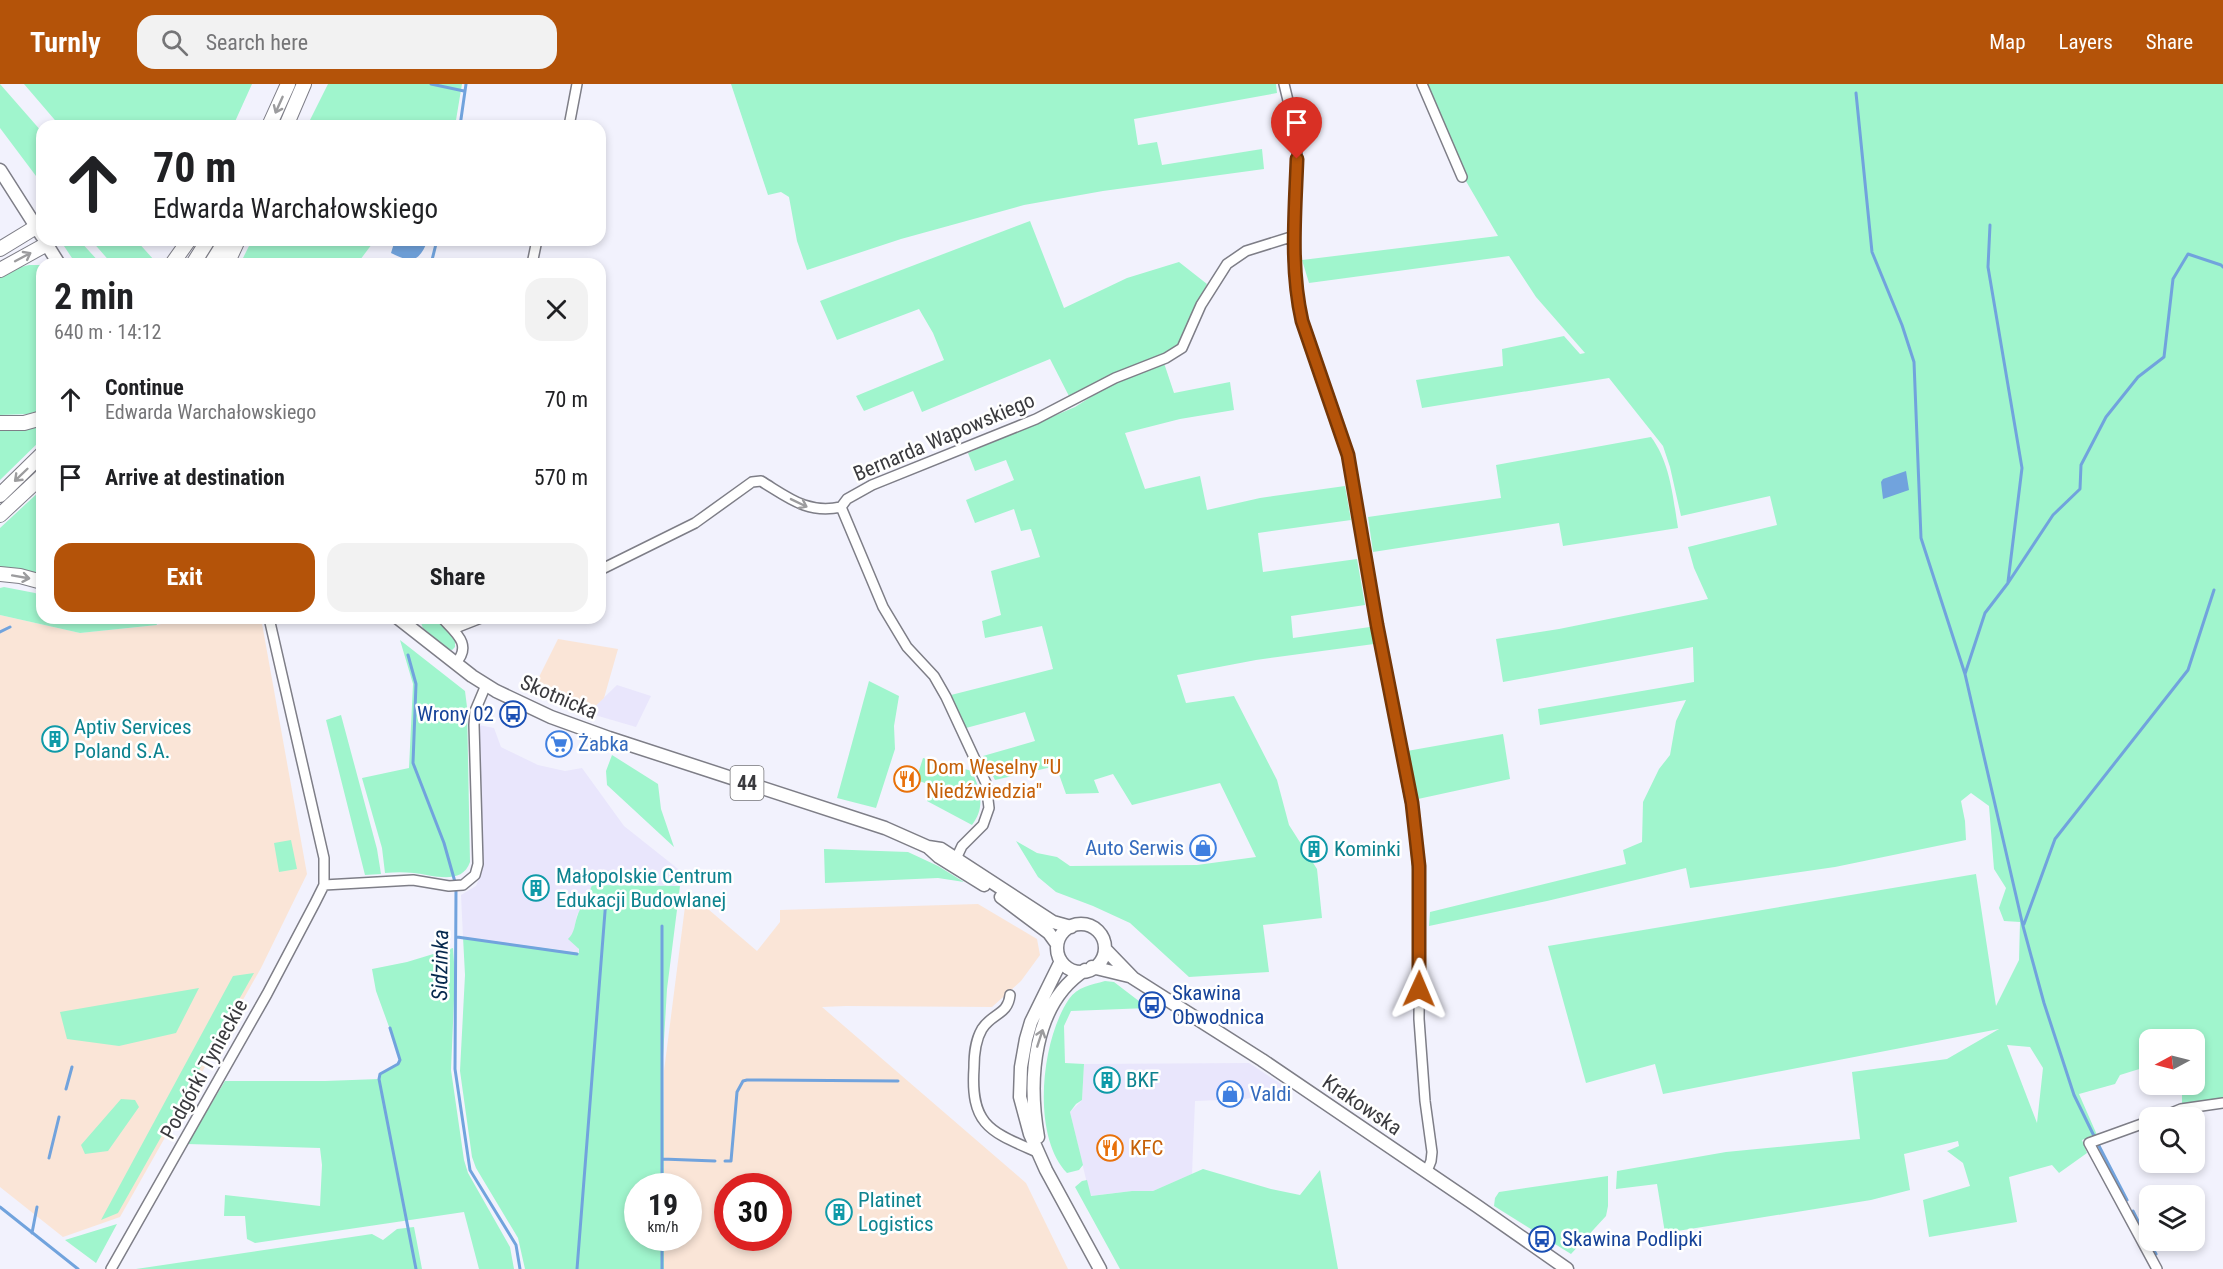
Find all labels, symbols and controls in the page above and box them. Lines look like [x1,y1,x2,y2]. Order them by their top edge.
search box [137,15,557,69]
text: Turnly [30,26,101,59]
icon: search [158,26,191,59]
text: Search here [206,30,308,55]
text: Map [1989,30,2026,54]
text: Layers [2059,30,2113,54]
text: Share [2146,30,2193,54]
one-way arrow [272,96,283,114]
pin [1271,97,1322,159]
icon: arrive [1280,106,1313,139]
text: 70 m [153,143,236,192]
icon: ahead [54,144,132,222]
text: Edwarda Warchałowskiego [153,193,438,225]
one-way arrow [14,251,32,262]
text: 2 min [54,276,134,318]
button: close [525,278,588,341]
text: 640 m · 14:12 [54,320,161,344]
text: Continue [105,375,184,400]
icon: ahead [54,383,87,416]
text: 70 m [545,387,588,412]
street label: Bernarda Wapowskiego [850,388,1038,486]
text: Edwarda Warchałowskiego [105,400,316,424]
icon: arrive [54,461,87,494]
text: Arrive at destination [105,465,285,490]
text: 570 m [534,465,588,490]
one-way arrow [14,467,29,482]
one-way arrow [789,498,807,509]
button: Exit [54,543,315,612]
button: Share [327,543,588,612]
one-way arrow [11,572,30,583]
street label: Skotnicka [517,670,601,724]
bus stop icon: Wrony 02 [498,699,528,729]
place label: Wrony 02 [417,702,494,726]
place label: Aptiv Services Poland S.A. [74,715,192,763]
building icon: Aptiv Services Poland S.A. [40,724,70,754]
supermarket icon: Żabka [544,729,574,759]
place label: Żabka [578,732,629,756]
place label: Dom Weselny "U Niedźwiedzia" [926,755,1061,803]
restaurant icon: Dom Weselny "U Niedźwiedzia" [892,764,922,794]
road number: 44 [730,766,764,800]
shop icon: Auto Serwis [1188,833,1218,863]
building icon: Kominki [1299,834,1329,864]
place label: Auto Serwis [1085,836,1184,860]
place label: Kominki [1334,837,1401,861]
place label: Małopolskie Centrum Edukacji Budowlanej [556,864,732,912]
building icon: Małopolskie Centrum Edukacji Budowlanej [521,873,551,903]
water label: Sidzinka [427,929,453,1001]
position arrow [1387,957,1451,1021]
place label: Skawina Obwodnica [1172,981,1264,1029]
bus stop icon: Skawina Obwodnica [1137,990,1167,1020]
street label: Podgórki Tynieckie [156,995,252,1143]
one-way arrow [1035,1029,1046,1048]
north arrow [2139,1029,2205,1095]
map controls [2139,1029,2205,1251]
building icon: BKF [1092,1065,1122,1095]
place label: BKF [1126,1068,1159,1092]
street label: Krakowska [1318,1070,1406,1140]
shop icon: Valdi [1215,1079,1245,1109]
place label: Valdi [1250,1082,1291,1106]
button: search [2139,1107,2205,1173]
restaurant icon: KFC [1095,1133,1125,1163]
place label: KFC [1130,1136,1163,1160]
speed limit sign: 30 [714,1173,792,1251]
button: layers [2139,1185,2205,1251]
text: 19 [648,1187,678,1222]
place label: Platinet Logistics [858,1188,934,1236]
building icon: Platinet Logistics [824,1197,854,1227]
text: km/h [648,1218,678,1236]
bus stop icon: Skawina Podlipki [1527,1224,1557,1254]
place label: Skawina Podlipki [1562,1227,1703,1251]

